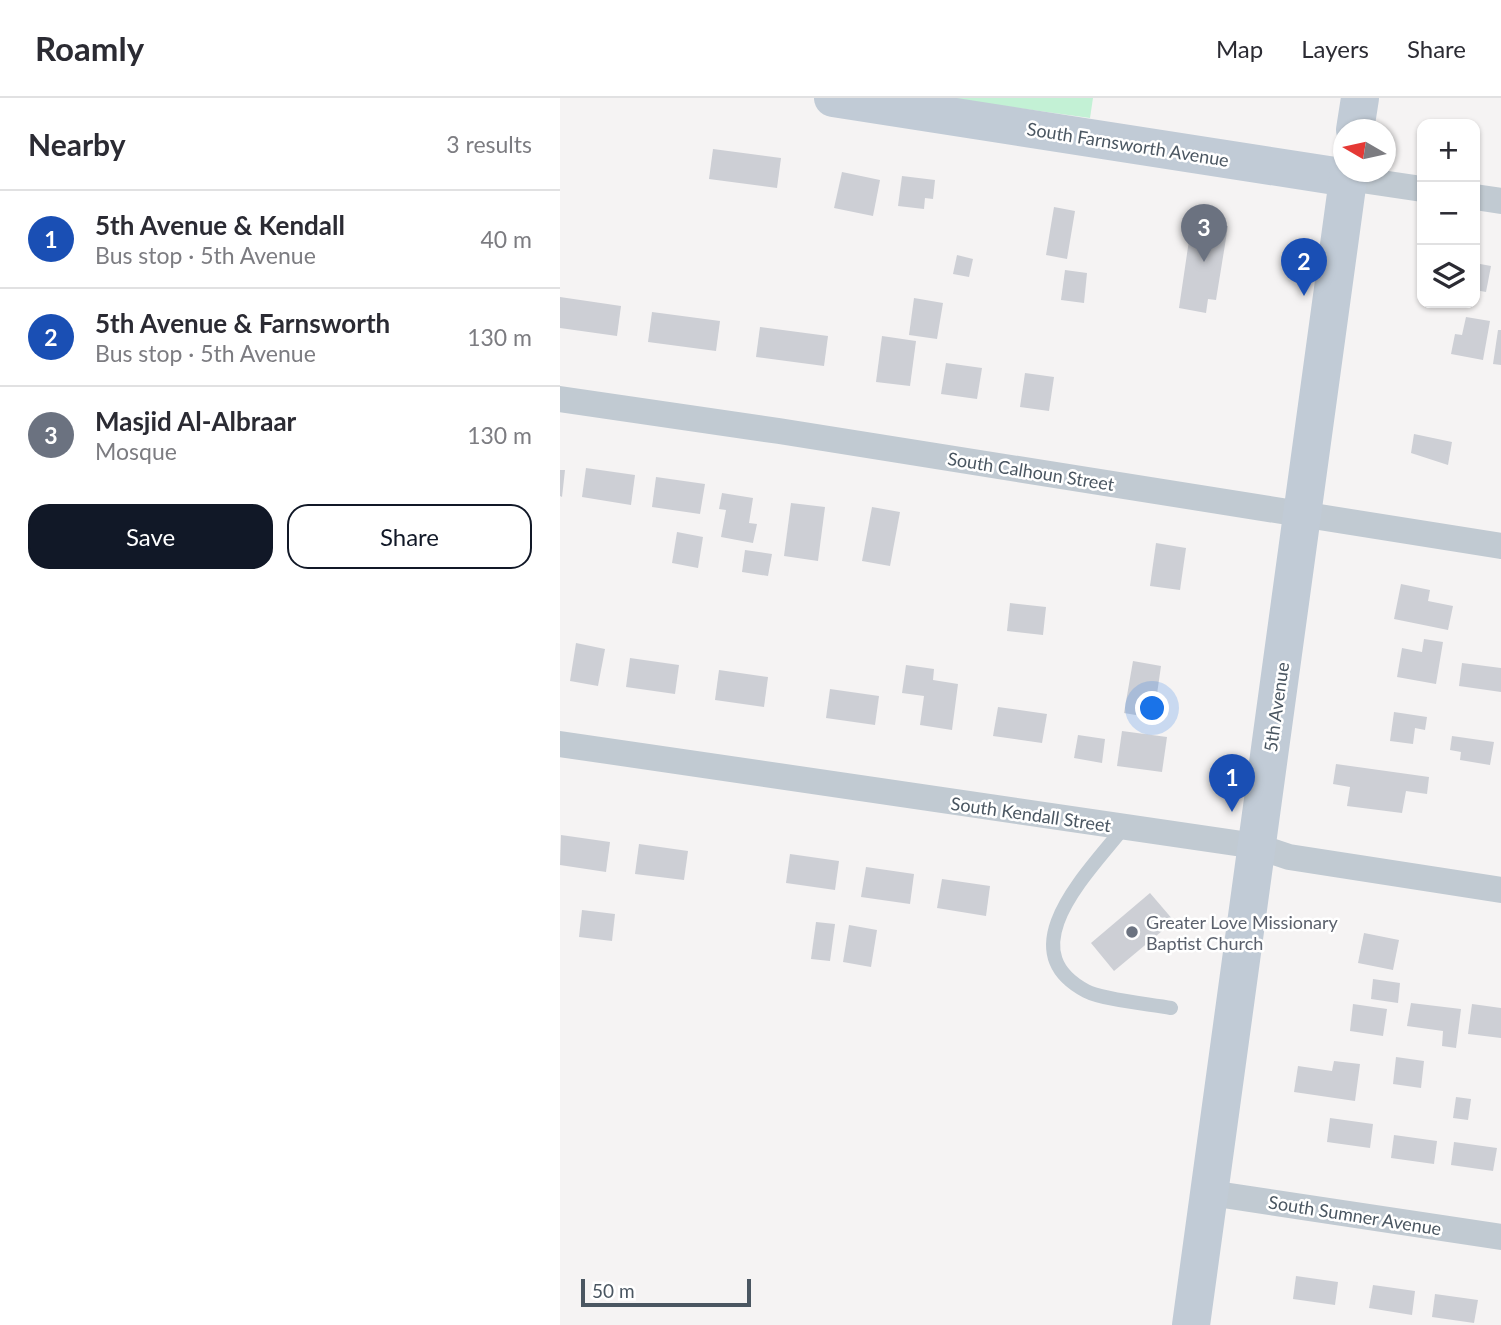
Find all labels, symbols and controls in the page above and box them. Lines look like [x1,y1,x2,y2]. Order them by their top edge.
text: Roamly [35,28,144,68]
text: Map [1216,34,1263,63]
text: Layers [1301,34,1369,63]
text: Share [1407,34,1466,63]
street label: South Farnsworth Avenue [1025,117,1231,171]
north arrow [1333,119,1396,182]
map controls [1417,119,1480,308]
button: + [1417,119,1480,182]
text: Nearby [28,126,126,162]
text: 3 results [446,130,532,158]
button: − [1417,182,1480,245]
pin: 3 [1181,204,1227,262]
text: 5th Avenue & Kendall [95,209,345,241]
text: 1 [44,225,58,253]
text: 40 m [481,225,532,253]
pin: 2 [1281,238,1327,296]
text: Bus stop · 5th Avenue [95,241,316,269]
button: layers [1417,245,1480,308]
text: 5th Avenue & Farnsworth [95,307,390,339]
text: 2 [44,323,58,351]
text: 130 m [467,323,532,351]
text: Bus stop · 5th Avenue [95,339,316,367]
text: Masjid Al-Albraar [95,405,296,437]
text: 3 [44,421,58,449]
text: 130 m [467,421,532,449]
text: Mosque [95,437,177,465]
street label: South Calhoun Street [946,447,1117,495]
button: Save [28,504,273,569]
button: Share [287,504,532,569]
street label: 5th Avenue [1259,661,1293,753]
your location [1135,691,1169,725]
pin: 1 [1209,754,1255,812]
street label: South Kendall Street [950,792,1113,836]
place label: Greater Love Missionary Baptist Church [1146,911,1338,954]
marker: Greater Love Missionary Baptist Church [1124,924,1140,940]
street label: South Sumner Avenue [1267,1190,1443,1240]
scale bar [581,1276,751,1308]
text: 50 m [592,1279,635,1302]

